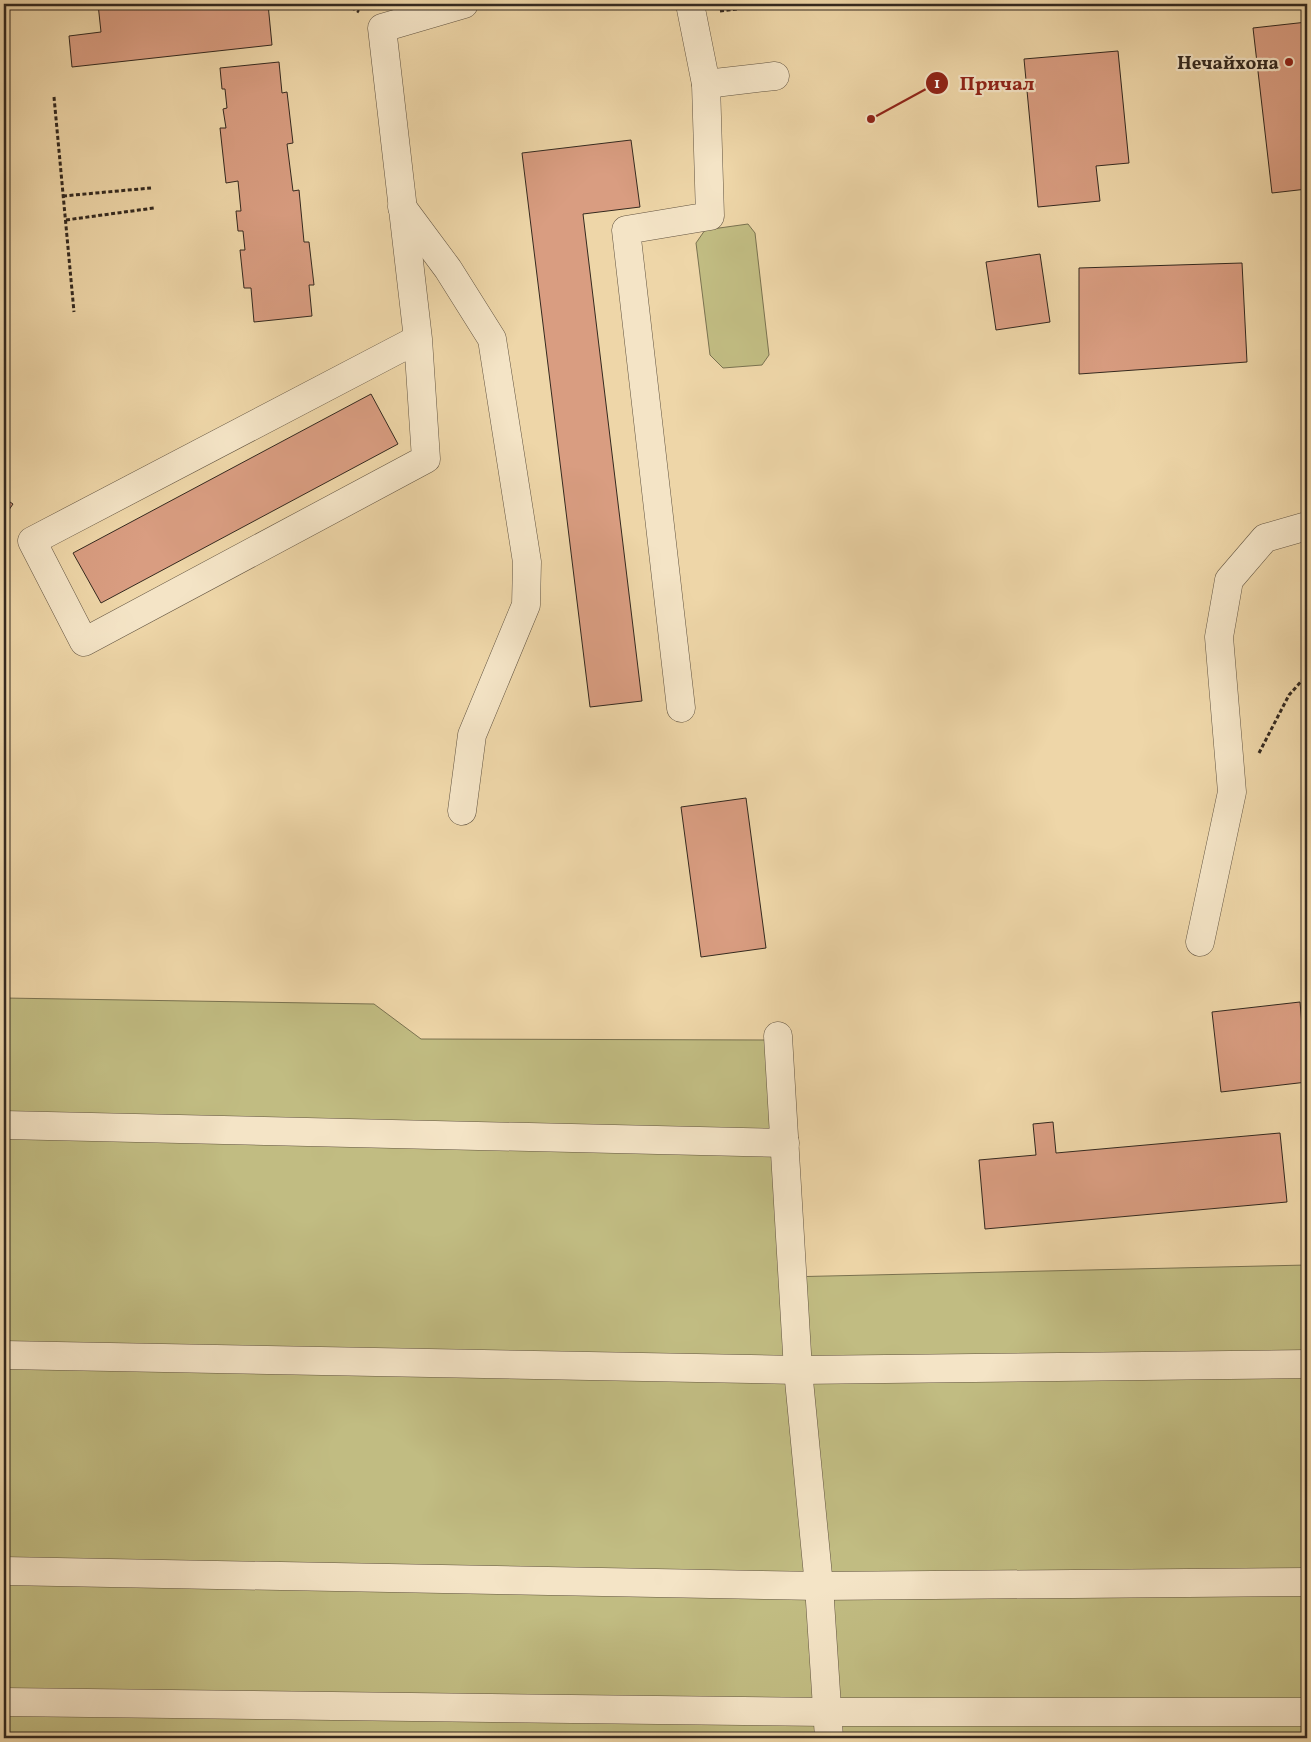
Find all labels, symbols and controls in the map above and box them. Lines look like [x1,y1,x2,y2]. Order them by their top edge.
place label: Нечайхона [1177,51,1279,77]
marker: Нечайхона [1283,56,1295,68]
callout: Причал [924,66,1044,101]
text: Причал [959,71,1035,99]
text: 1 [934,74,940,95]

